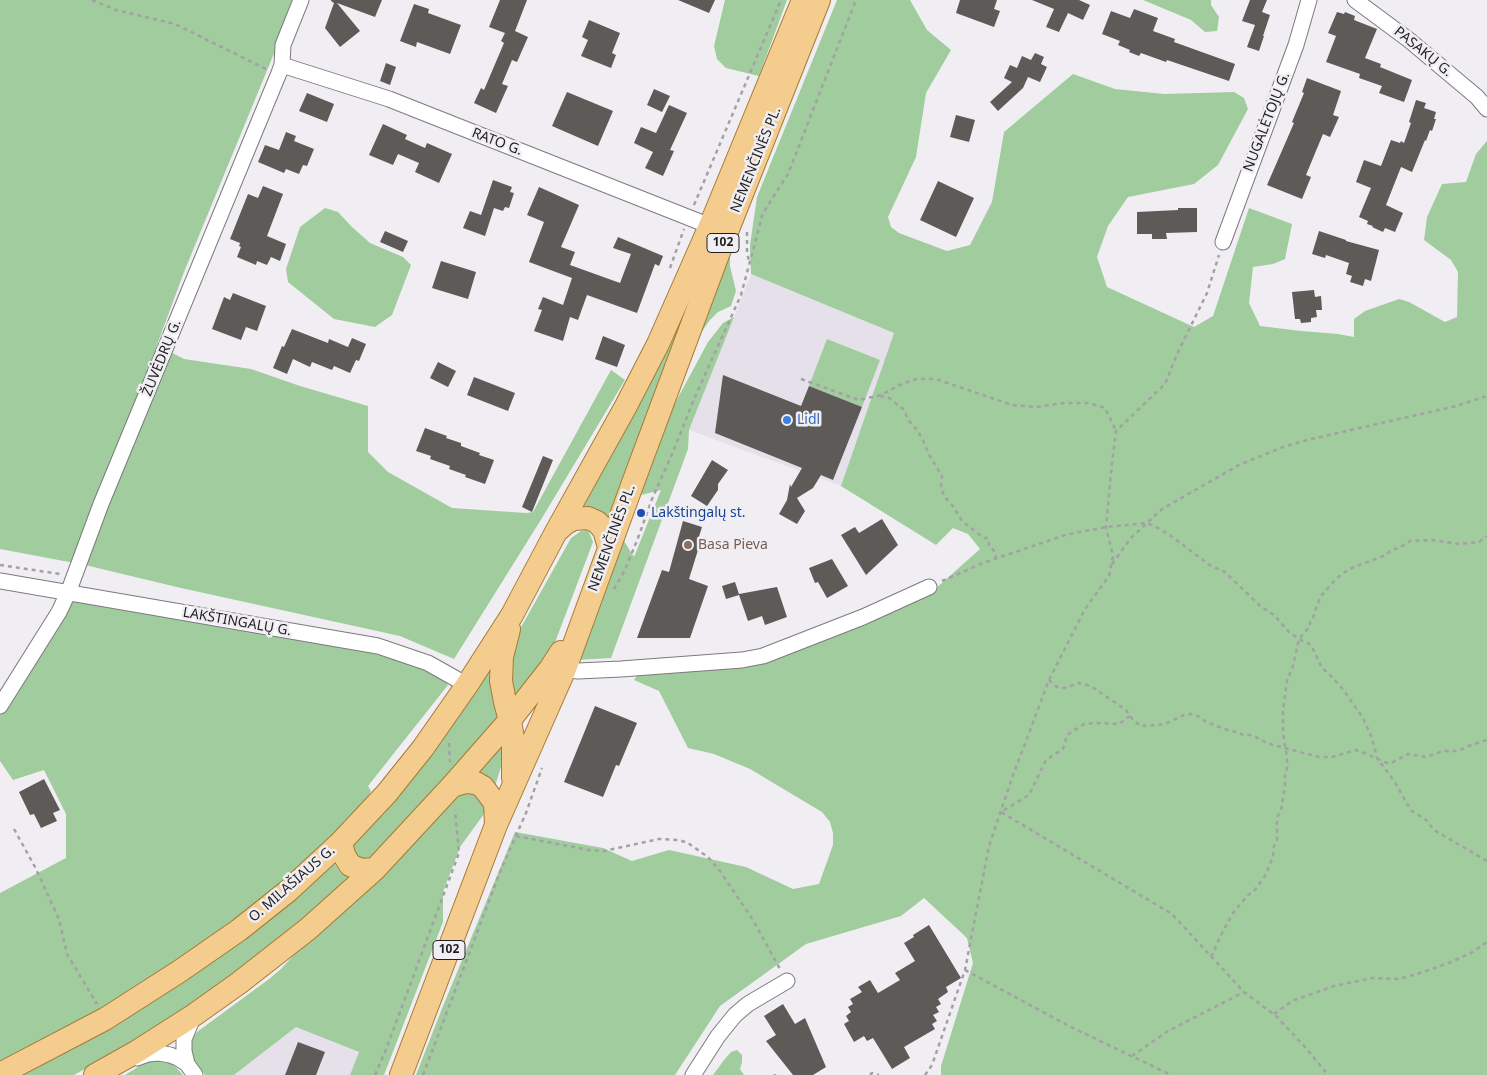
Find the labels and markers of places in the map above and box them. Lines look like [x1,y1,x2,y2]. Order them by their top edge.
place label: Lidl [797,412,820,428]
marker: Lidl [781,414,793,426]
place label: Lakštingalų st. [651,505,746,521]
marker: Lakštingalų st. [635,507,647,519]
place label: Basa Pieva [698,537,768,553]
marker: Basa Pieva [682,539,694,551]

